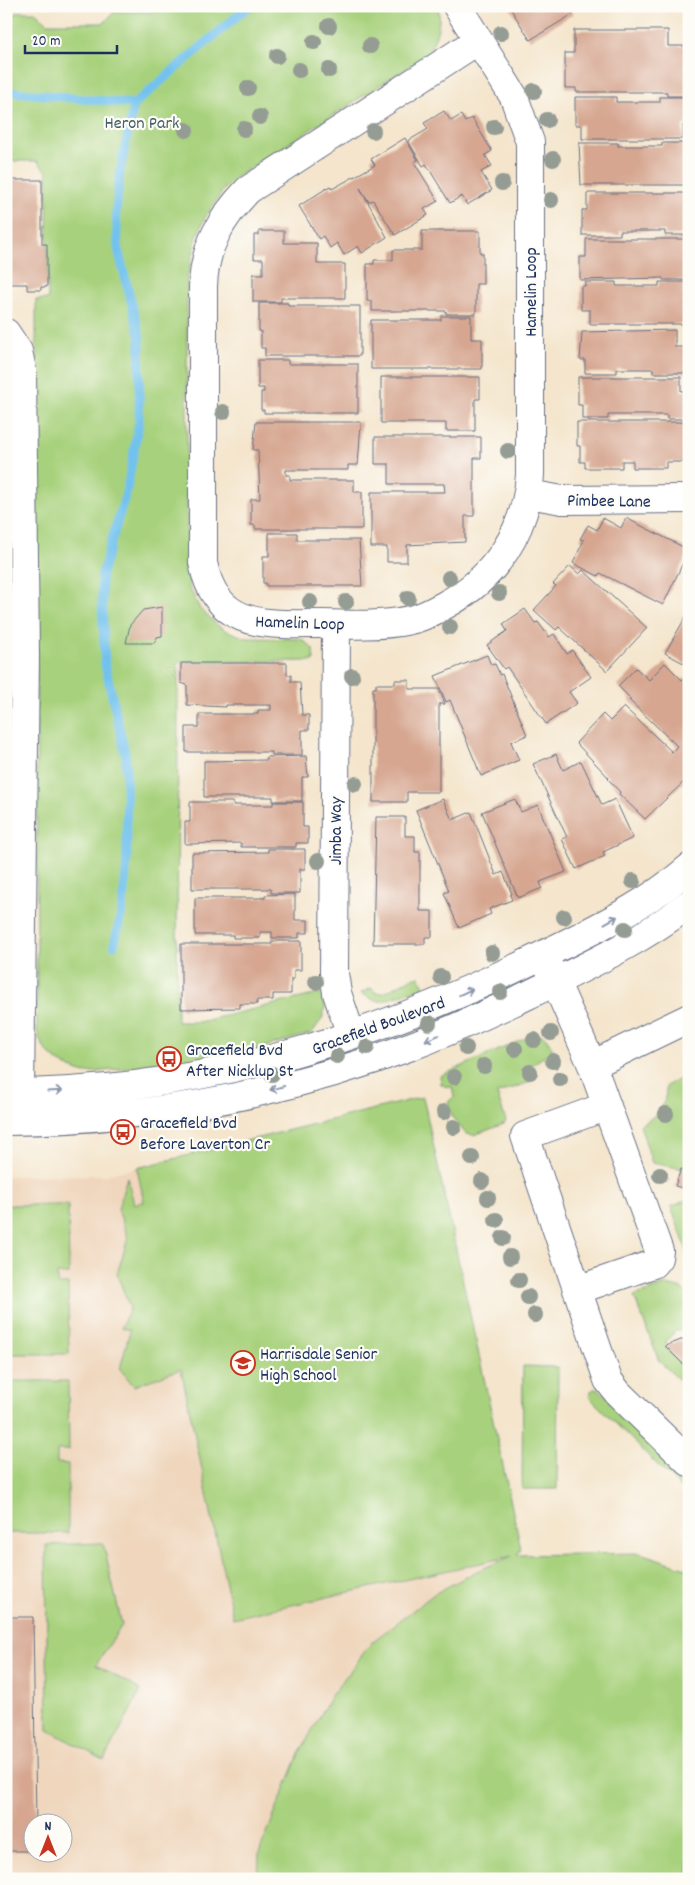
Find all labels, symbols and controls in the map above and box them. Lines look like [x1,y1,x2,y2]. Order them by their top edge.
scale bar [25,22,118,54]
text: 20 m [32,31,60,53]
park label: Heron Park [105,112,179,137]
street label: Hamelin Loop [520,247,545,337]
street label: Pimbee Lane [567,489,651,516]
street label: Hamelin Loop [255,610,345,639]
street label: Jimba Way [325,796,350,865]
one-way arrow [603,914,618,924]
one-way arrow [458,987,473,996]
street label: Gracefield Boulevard [309,992,449,1063]
one-way arrow [425,1034,440,1043]
place label: Gracefield Bvd After Nicklup St [186,1039,294,1085]
bus stop icon: Gracefield Bvd After Nicklup St [156,1046,182,1072]
one-way arrow [270,1084,286,1093]
one-way arrow [47,1087,63,1096]
place label: Gracefield Bvd Before Laverton Cr [140,1112,270,1158]
bus stop icon: Gracefield Bvd Before Laverton Cr [110,1119,136,1145]
place label: Harrisdale Senior High School [260,1343,378,1389]
school or university icon: Harrisdale Senior High School [230,1350,256,1376]
north arrow [22,1812,72,1862]
text: N [45,1817,52,1837]

